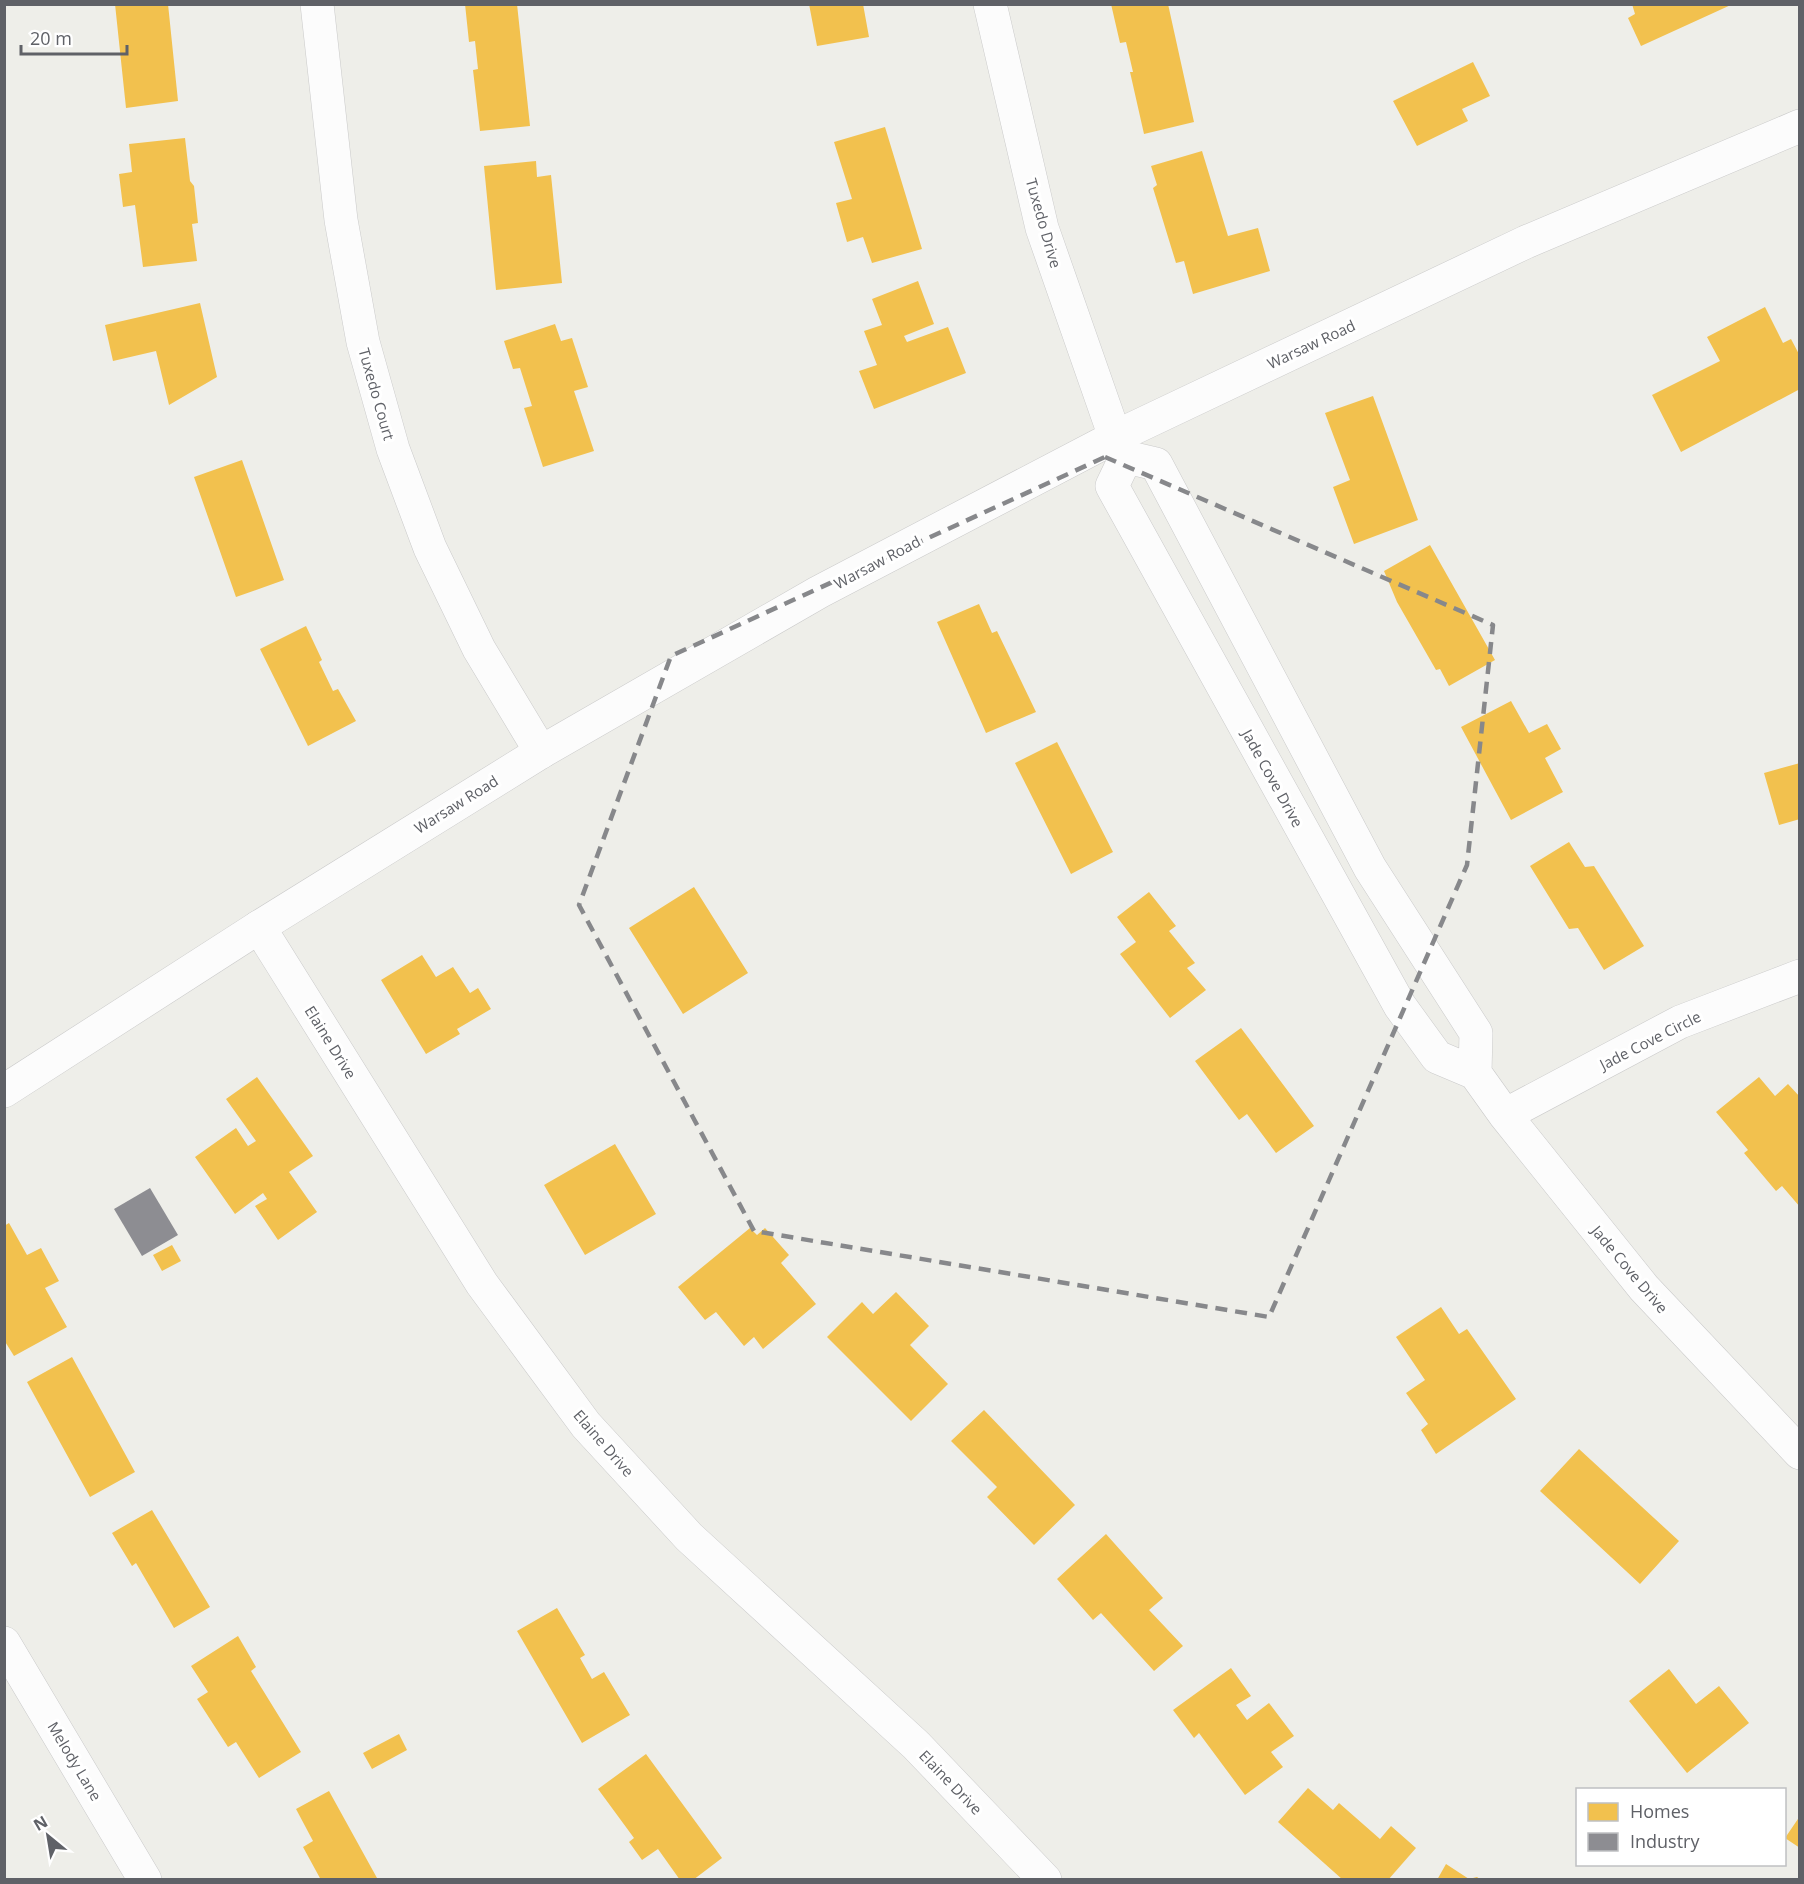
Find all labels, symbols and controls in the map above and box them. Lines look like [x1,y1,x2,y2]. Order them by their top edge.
scale bar [21,18,128,56]
text: 20 m [30,26,72,50]
street label: Tuxedo Drive [1022,176,1066,270]
street label: Warsaw Road [1264,315,1358,373]
street label: Tuxedo Court [354,346,400,442]
street label: Warsaw Road [830,531,924,593]
street label: Jade Cove Drive [1237,724,1308,830]
street label: Warsaw Road [410,770,502,838]
street label: Elaine Drive [301,1002,361,1082]
street label: Jade Cove Circle [1594,1006,1704,1075]
street label: Jade Cove Drive [1586,1219,1673,1317]
street label: Elaine Drive [569,1405,639,1481]
street label: Melody Lane [43,1718,107,1804]
street label: Elaine Drive [915,1745,987,1819]
legend [1576,1788,1786,1866]
text: Homes [1630,1799,1689,1823]
north arrow [18,1806,78,1866]
text: N [29,1810,52,1836]
text: Industry [1630,1829,1700,1853]

